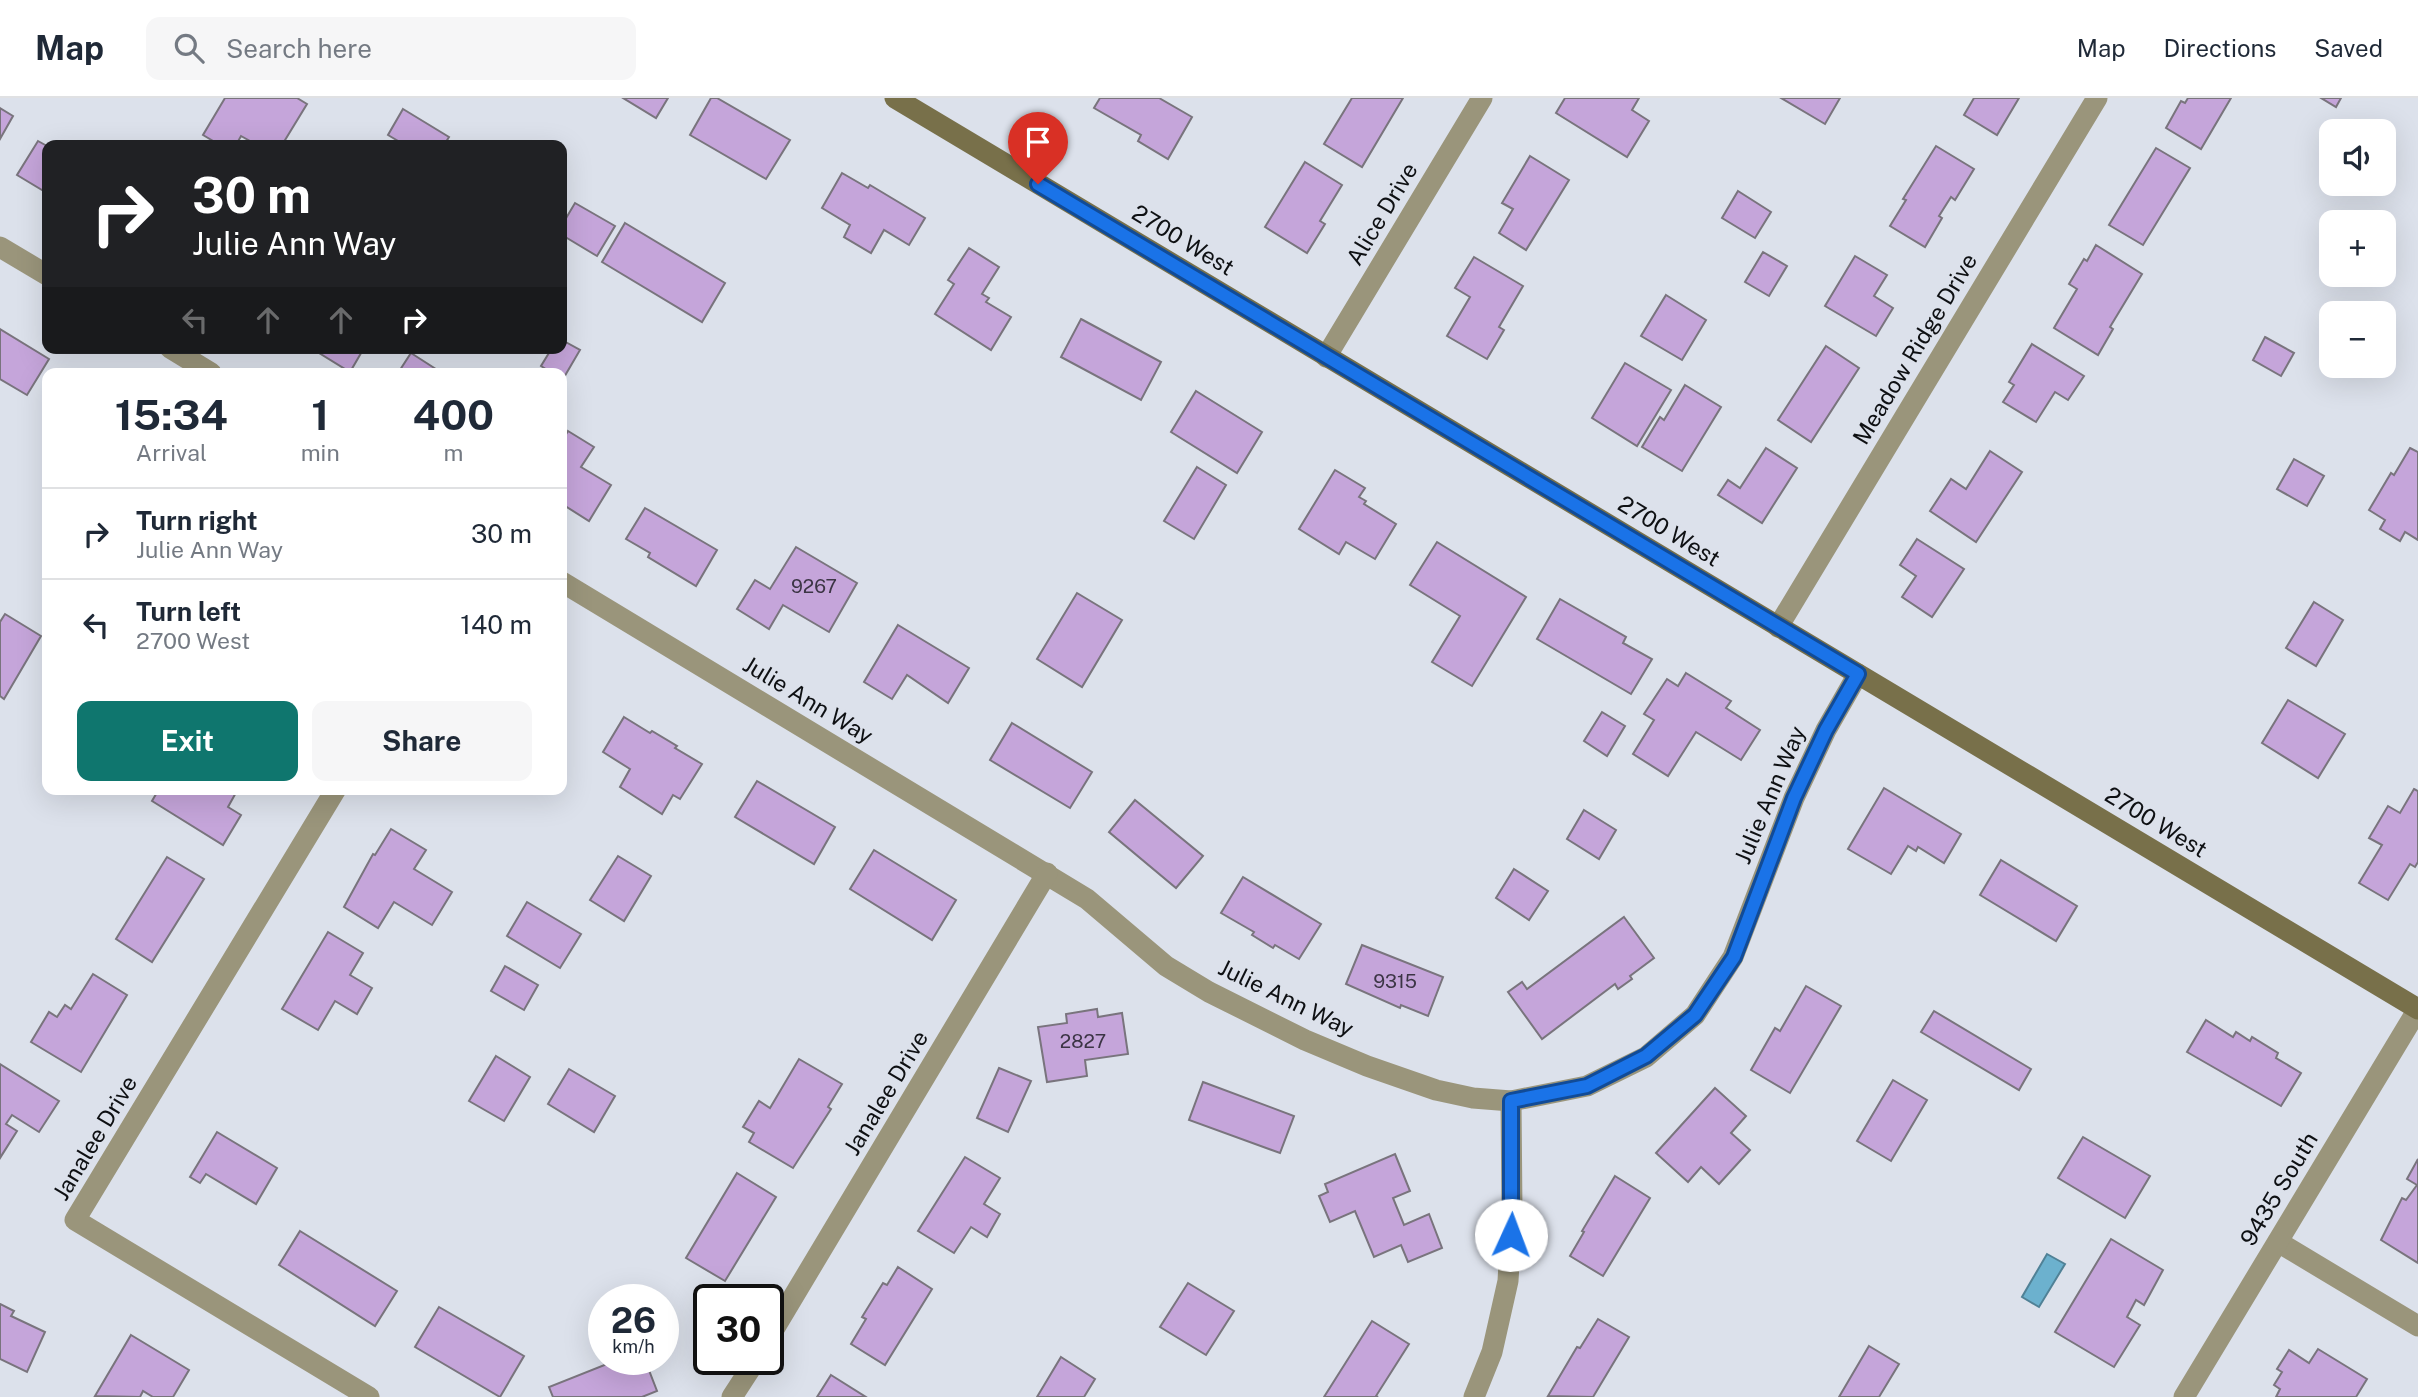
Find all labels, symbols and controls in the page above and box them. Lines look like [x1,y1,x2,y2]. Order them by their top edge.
search box [146,17,636,80]
text: Map [35,29,104,67]
icon: search [170,29,208,67]
text: Search here [226,33,372,64]
text: Map [2077,34,2126,62]
text: Directions [2164,34,2276,62]
text: Saved [2314,34,2383,62]
pin [1008,112,1068,184]
map controls [2319,119,2396,378]
button: sound [2319,119,2396,196]
icon: arrive [1019,123,1057,161]
street label: Alice Drive [1340,158,1423,270]
text: 30 m [192,166,311,224]
icon: right [77,168,168,259]
street label: 2700 West [1127,199,1239,281]
button: + [2319,210,2396,287]
text: Julie Ann Way [192,225,396,262]
street label: Meadow Ridge Drive [1847,248,1982,449]
icon: left [176,301,214,339]
icon: ahead [249,301,287,339]
icon: ahead [322,301,360,339]
icon: right [395,301,433,339]
button: − [2319,301,2396,378]
text: 15:34 [115,390,228,439]
text: 1 [311,390,329,439]
text: 400 [413,390,494,439]
text: Arrival [136,439,207,466]
text: min [301,439,340,466]
text: m [443,439,463,466]
street label: 2700 West [1613,490,1725,572]
text: Turn right [136,505,258,536]
icon: right [77,515,115,553]
text: 30 m [471,518,532,549]
text: Julie Ann Way [136,536,283,563]
house number: 9267 [791,575,837,597]
text: Turn left [136,596,241,627]
icon: left [77,606,115,644]
text: 140 m [460,609,532,640]
text: 2700 West [136,627,250,654]
street label: Julie Ann Way [738,650,878,749]
button: Exit [77,701,298,781]
button: Share [312,701,532,781]
street label: Julie Ann Way [1728,722,1811,868]
street label: 2700 West [2100,781,2212,863]
street label: Julie Ann Way [1214,953,1358,1042]
house number: 9315 [1373,970,1417,992]
street label: Janalee Drive [838,1026,933,1160]
house number: 2827 [1060,1030,1106,1052]
street label: Janalee Drive [47,1071,142,1205]
street label: 9435 South [2234,1127,2323,1250]
position arrow [1474,1198,1548,1272]
speed limit sign: 30 [693,1284,784,1375]
text: 26 [611,1300,656,1341]
text: km/h [612,1336,655,1357]

